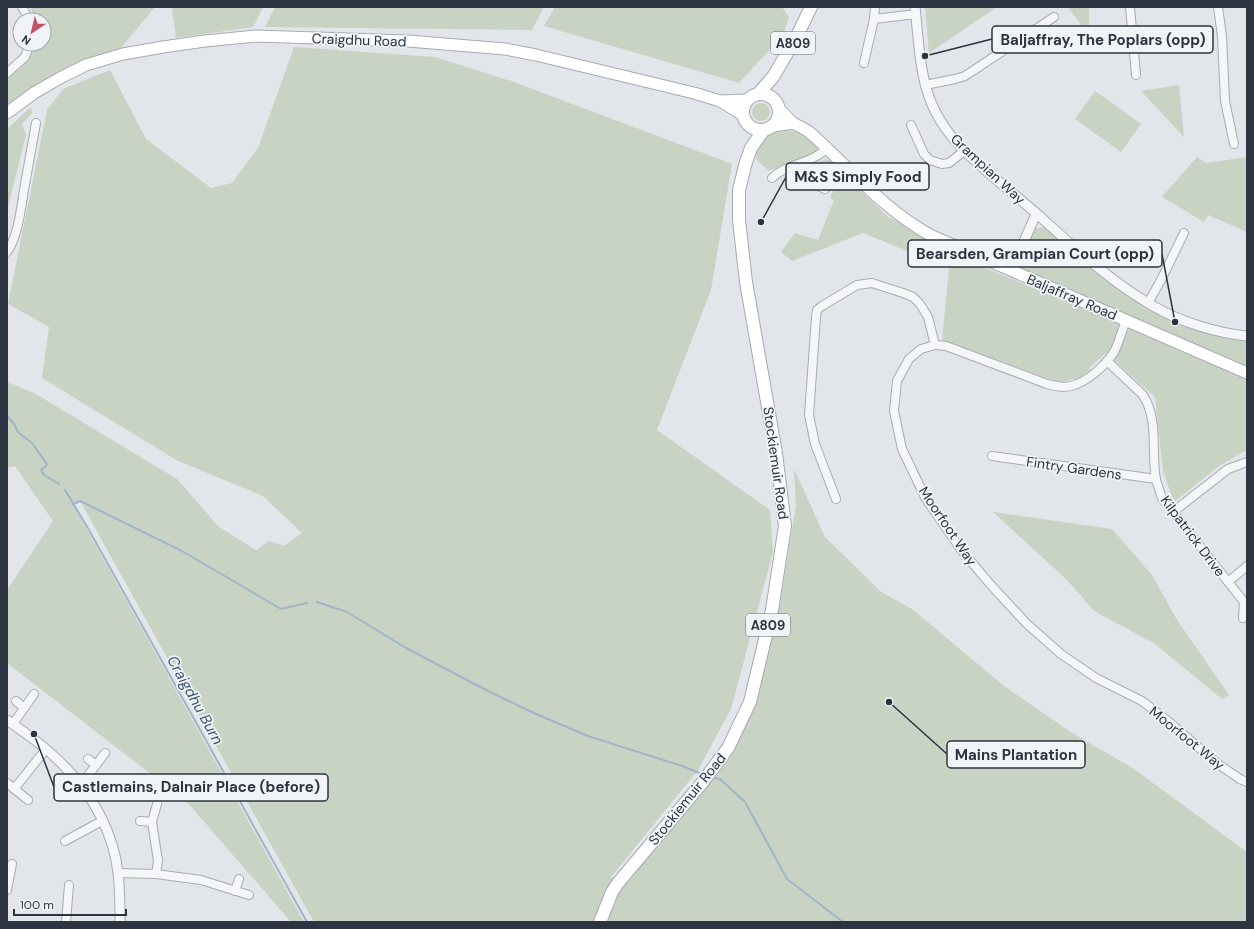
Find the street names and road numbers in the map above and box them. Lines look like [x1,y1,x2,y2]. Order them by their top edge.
street label: Craigdhu Road [311,29,407,51]
road number: A809 [771,32,815,54]
street label: Grampian Way [947,130,1029,208]
street label: Baljaffray Road [1024,270,1120,324]
street label: Stockiemuir Road [759,406,793,520]
street label: Fintry Gardens [1025,452,1123,484]
street label: Moorfoot Way [915,483,981,569]
street label: Kilpatrick Drive [1157,492,1229,580]
road number: A809 [746,614,790,636]
street label: Moorfoot Way [1146,702,1228,774]
street label: Stockiemuir Road [644,749,730,849]

